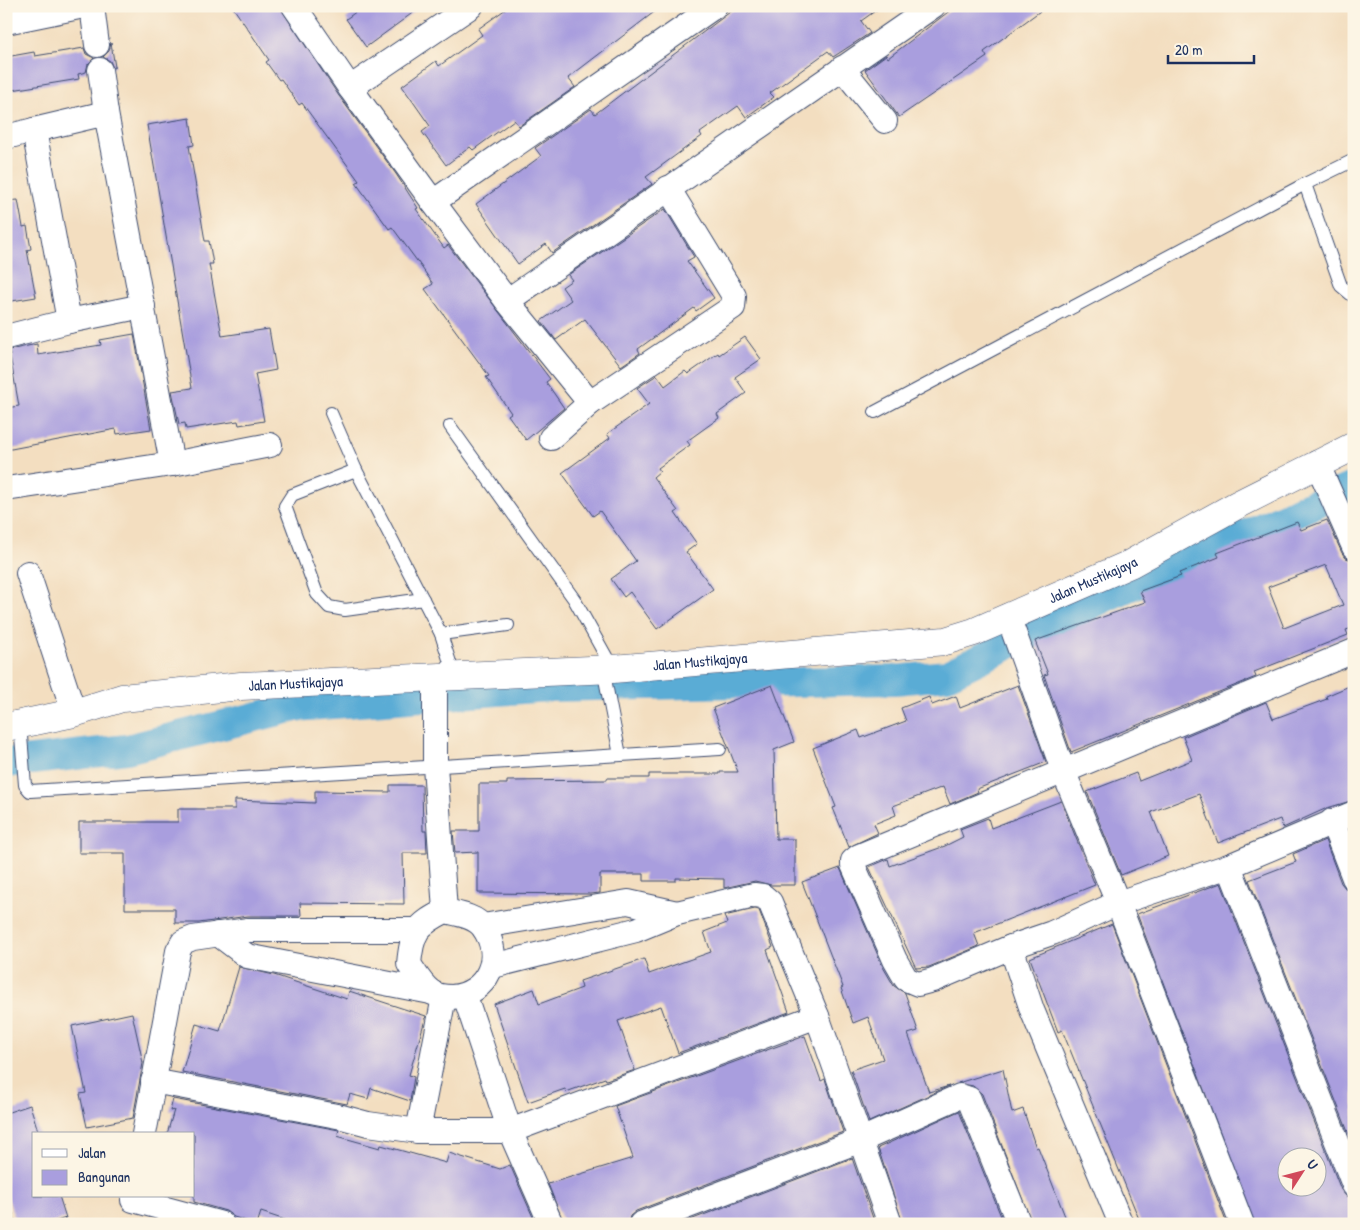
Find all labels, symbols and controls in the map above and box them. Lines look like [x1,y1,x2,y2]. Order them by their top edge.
scale bar [1168,32,1254,64]
text: 20 m [1175,39,1202,60]
street label: Jalan Mustikajaya [1045,551,1141,608]
street label: Jalan Mustikajaya [652,647,748,676]
street label: Jalan Mustikajaya [248,670,343,696]
legend [32,1132,195,1198]
text: Jalan [78,1142,106,1163]
north arrow [1278,1148,1328,1198]
text: U [1303,1155,1323,1173]
text: Bangunan [78,1166,131,1187]

